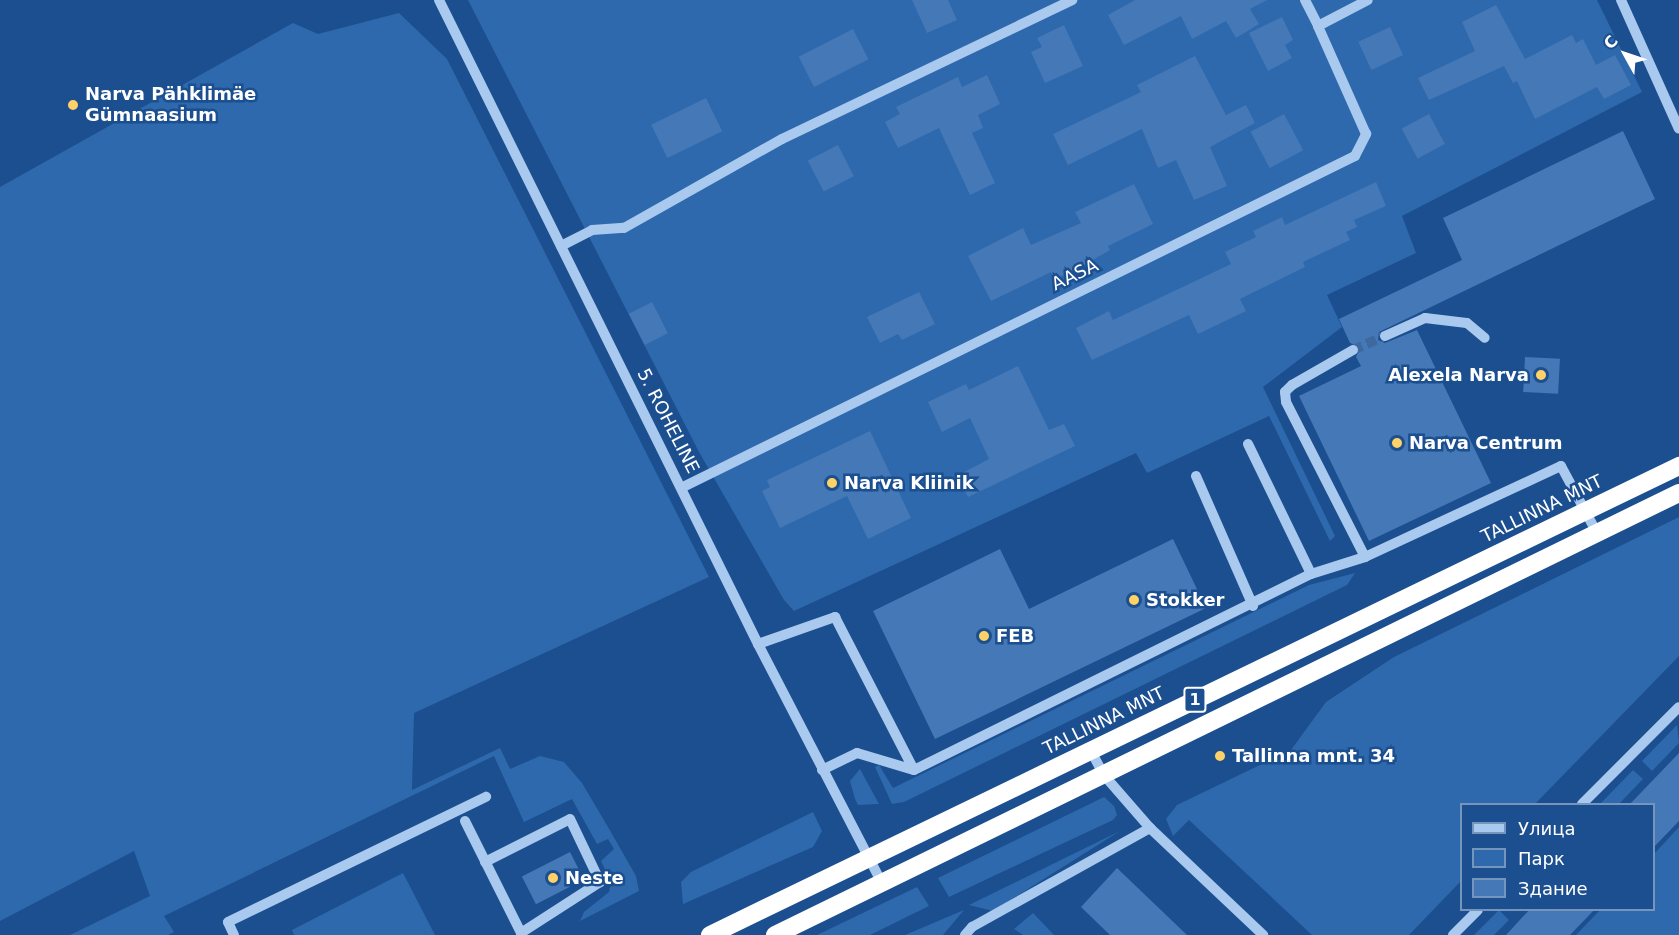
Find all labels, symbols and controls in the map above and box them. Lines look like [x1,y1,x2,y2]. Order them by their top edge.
north arrow [1595,24,1655,84]
text: С [1600,32,1622,53]
place label: Narva Pähklimäe Gümnaasium [85,84,256,127]
marker: Narva Pähklimäe Gümnaasium [66,98,80,112]
street label: AASA [1048,255,1102,295]
place label: Alexela Narva [1388,364,1529,386]
street label: 5. ROHELINE [632,365,704,477]
marker: Alexela Narva [1534,368,1548,382]
place label: Narva Centrum [1409,432,1563,454]
marker: Narva Centrum [1390,436,1404,450]
street label: TALLINNA MNT [1478,470,1606,548]
place label: Narva Kliinik [844,472,974,494]
marker: Narva Kliinik [825,476,839,490]
place label: Stokker [1146,589,1224,611]
marker: Stokker [1127,593,1141,607]
place label: FEB [996,625,1034,647]
marker: FEB [977,629,991,643]
street label: TALLINNA MNT [1040,682,1168,760]
road number: 1 [1183,687,1207,713]
place label: Tallinna mnt. 34 [1232,745,1395,767]
marker: Tallinna mnt. 34 [1213,749,1227,763]
legend [1460,803,1655,911]
text: Улица [1518,818,1575,839]
text: Парк [1518,848,1565,869]
place label: Neste [565,867,624,889]
marker: Neste [546,871,560,885]
text: Здание [1518,878,1588,899]

